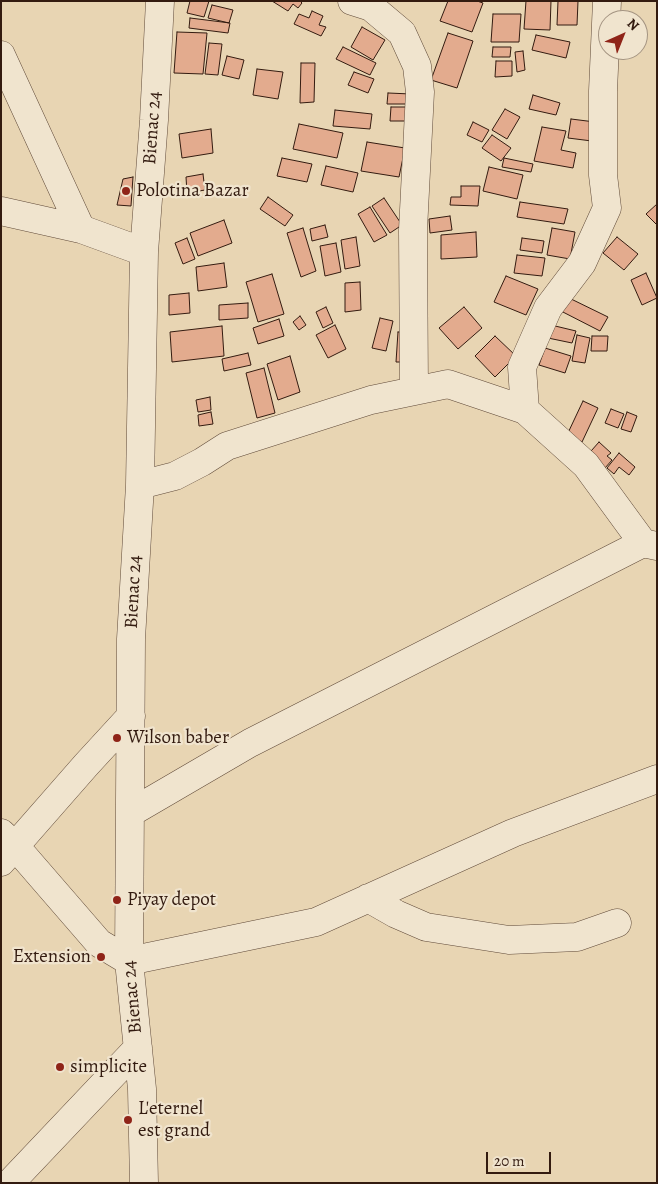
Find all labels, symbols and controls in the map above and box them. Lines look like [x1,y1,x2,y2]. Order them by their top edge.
north arrow [598,10,648,60]
text: N [623,14,643,35]
street label: Bienac 24 [139,90,167,166]
place label: Polotina Bazar [136,180,249,202]
marker: Polotina Bazar [120,185,132,197]
street label: Bienac 24 [121,555,147,629]
place label: Wilson baber [127,727,229,749]
marker: Wilson baber [111,732,123,744]
place label: Piyay depot [127,889,216,911]
marker: Piyay depot [111,894,123,906]
place label: Extension [13,946,91,968]
marker: Extension [95,951,107,963]
street label: Bienac 24 [118,959,148,1035]
place label: simplicite [70,1056,147,1078]
marker: simplicite [54,1061,66,1073]
place label: L'eternel est grand [138,1098,210,1142]
marker: L'eternel est grand [122,1114,134,1126]
scale bar [488,1142,553,1174]
text: 20 m [494,1151,525,1171]

